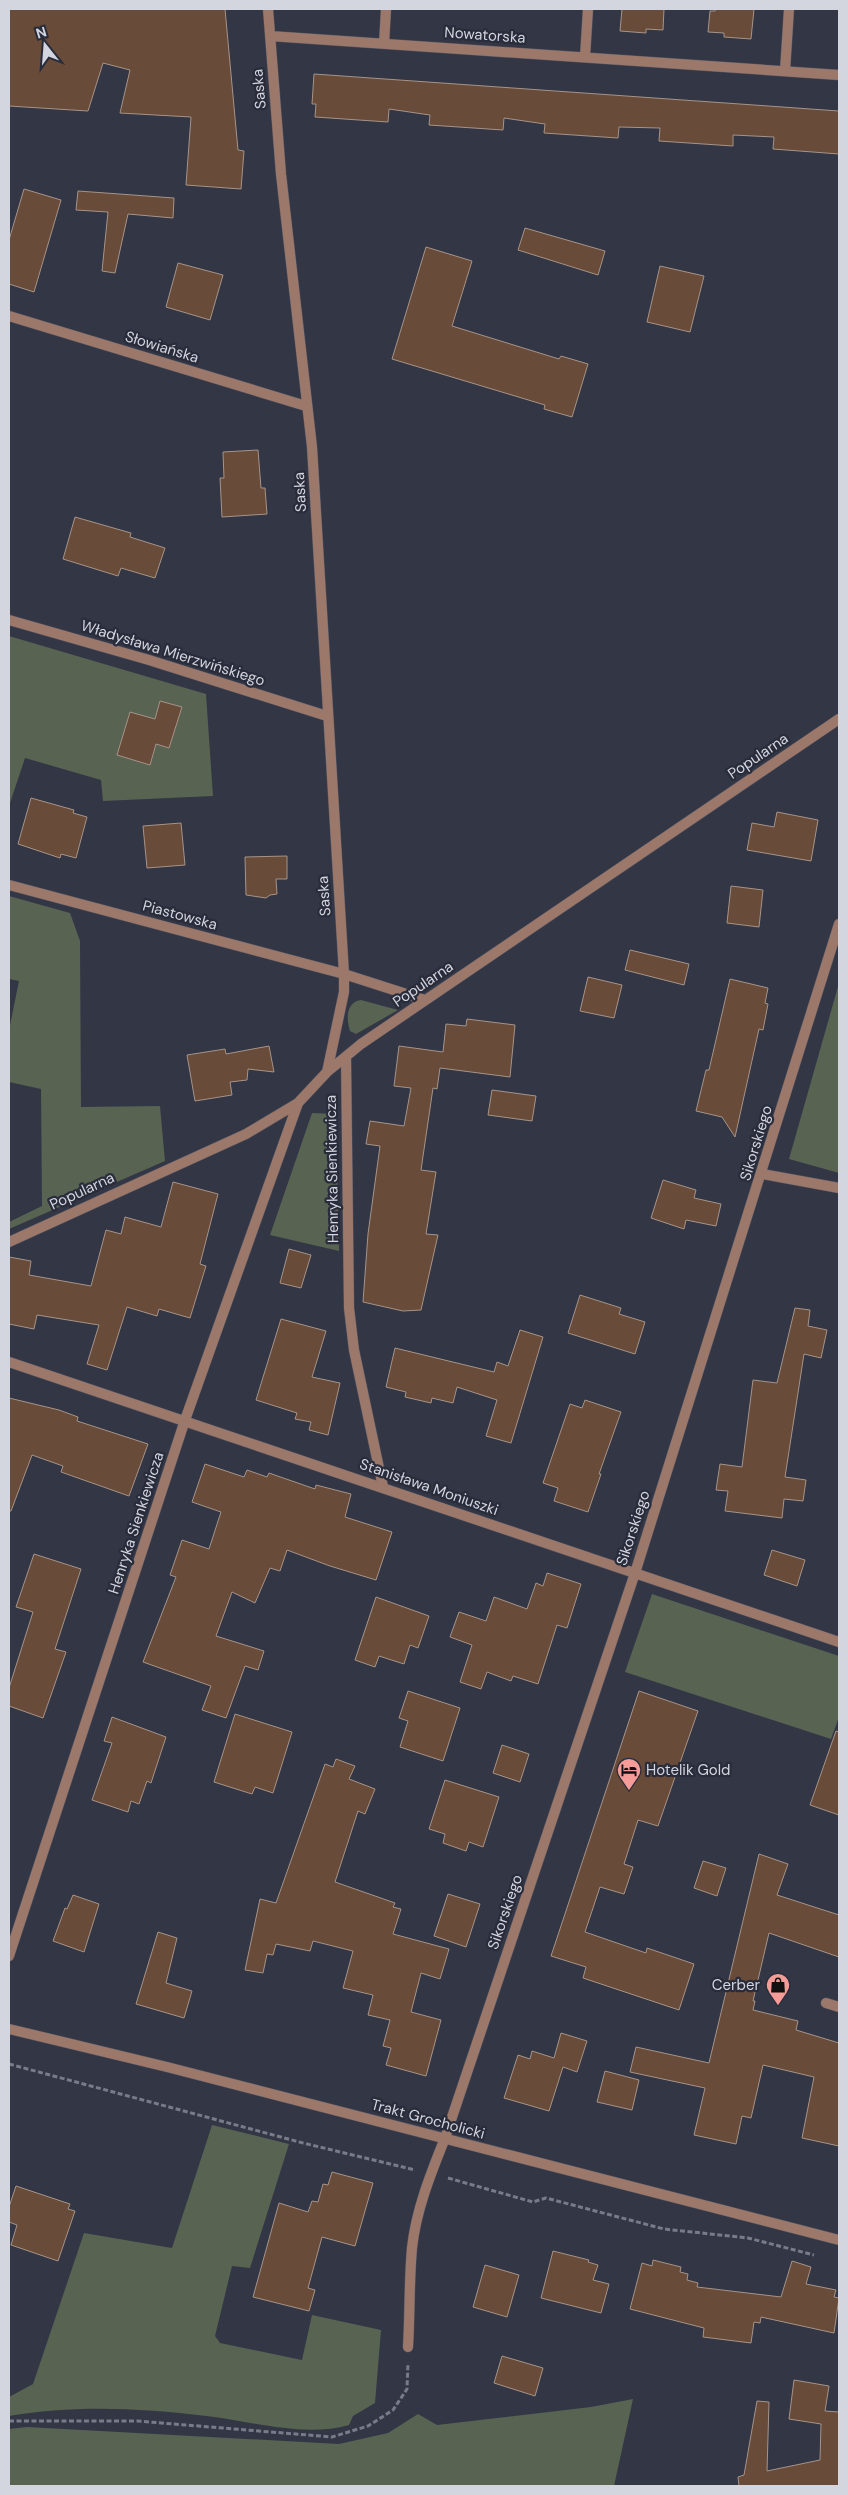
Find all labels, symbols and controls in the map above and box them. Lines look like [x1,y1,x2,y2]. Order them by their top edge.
north arrow [20,20,70,70]
text: N [34,22,49,43]
street label: Nowatorska [444,22,526,48]
street label: Saska [247,68,271,110]
street label: Słowiańska [123,326,201,368]
street label: Saska [289,471,311,513]
street label: Władysława Mierzwińskiego [79,615,268,691]
street label: Popularna [724,728,792,784]
street label: Saska [313,875,335,917]
street label: Piastowska [140,895,220,935]
street label: Popularna [389,956,457,1012]
street label: Henryka Sienkiewicza [321,1095,343,1243]
street label: Sikorskiego [735,1103,777,1183]
street label: Popularna [47,1167,117,1215]
street label: Henryka Sienkiewicza [104,1449,168,1597]
street label: Stanisława Moniuszki [357,1454,501,1520]
street label: Sikorskiego [611,1488,655,1568]
hotel icon: Hotelik Gold [616,1757,642,1791]
place label: Hotelik Gold [646,1760,731,1780]
street label: Sikorskiego [483,1872,527,1952]
shop icon: Cerber [765,1972,791,2006]
place label: Cerber [712,1975,760,1995]
street label: Trakt Grocholicki [369,2094,487,2144]

